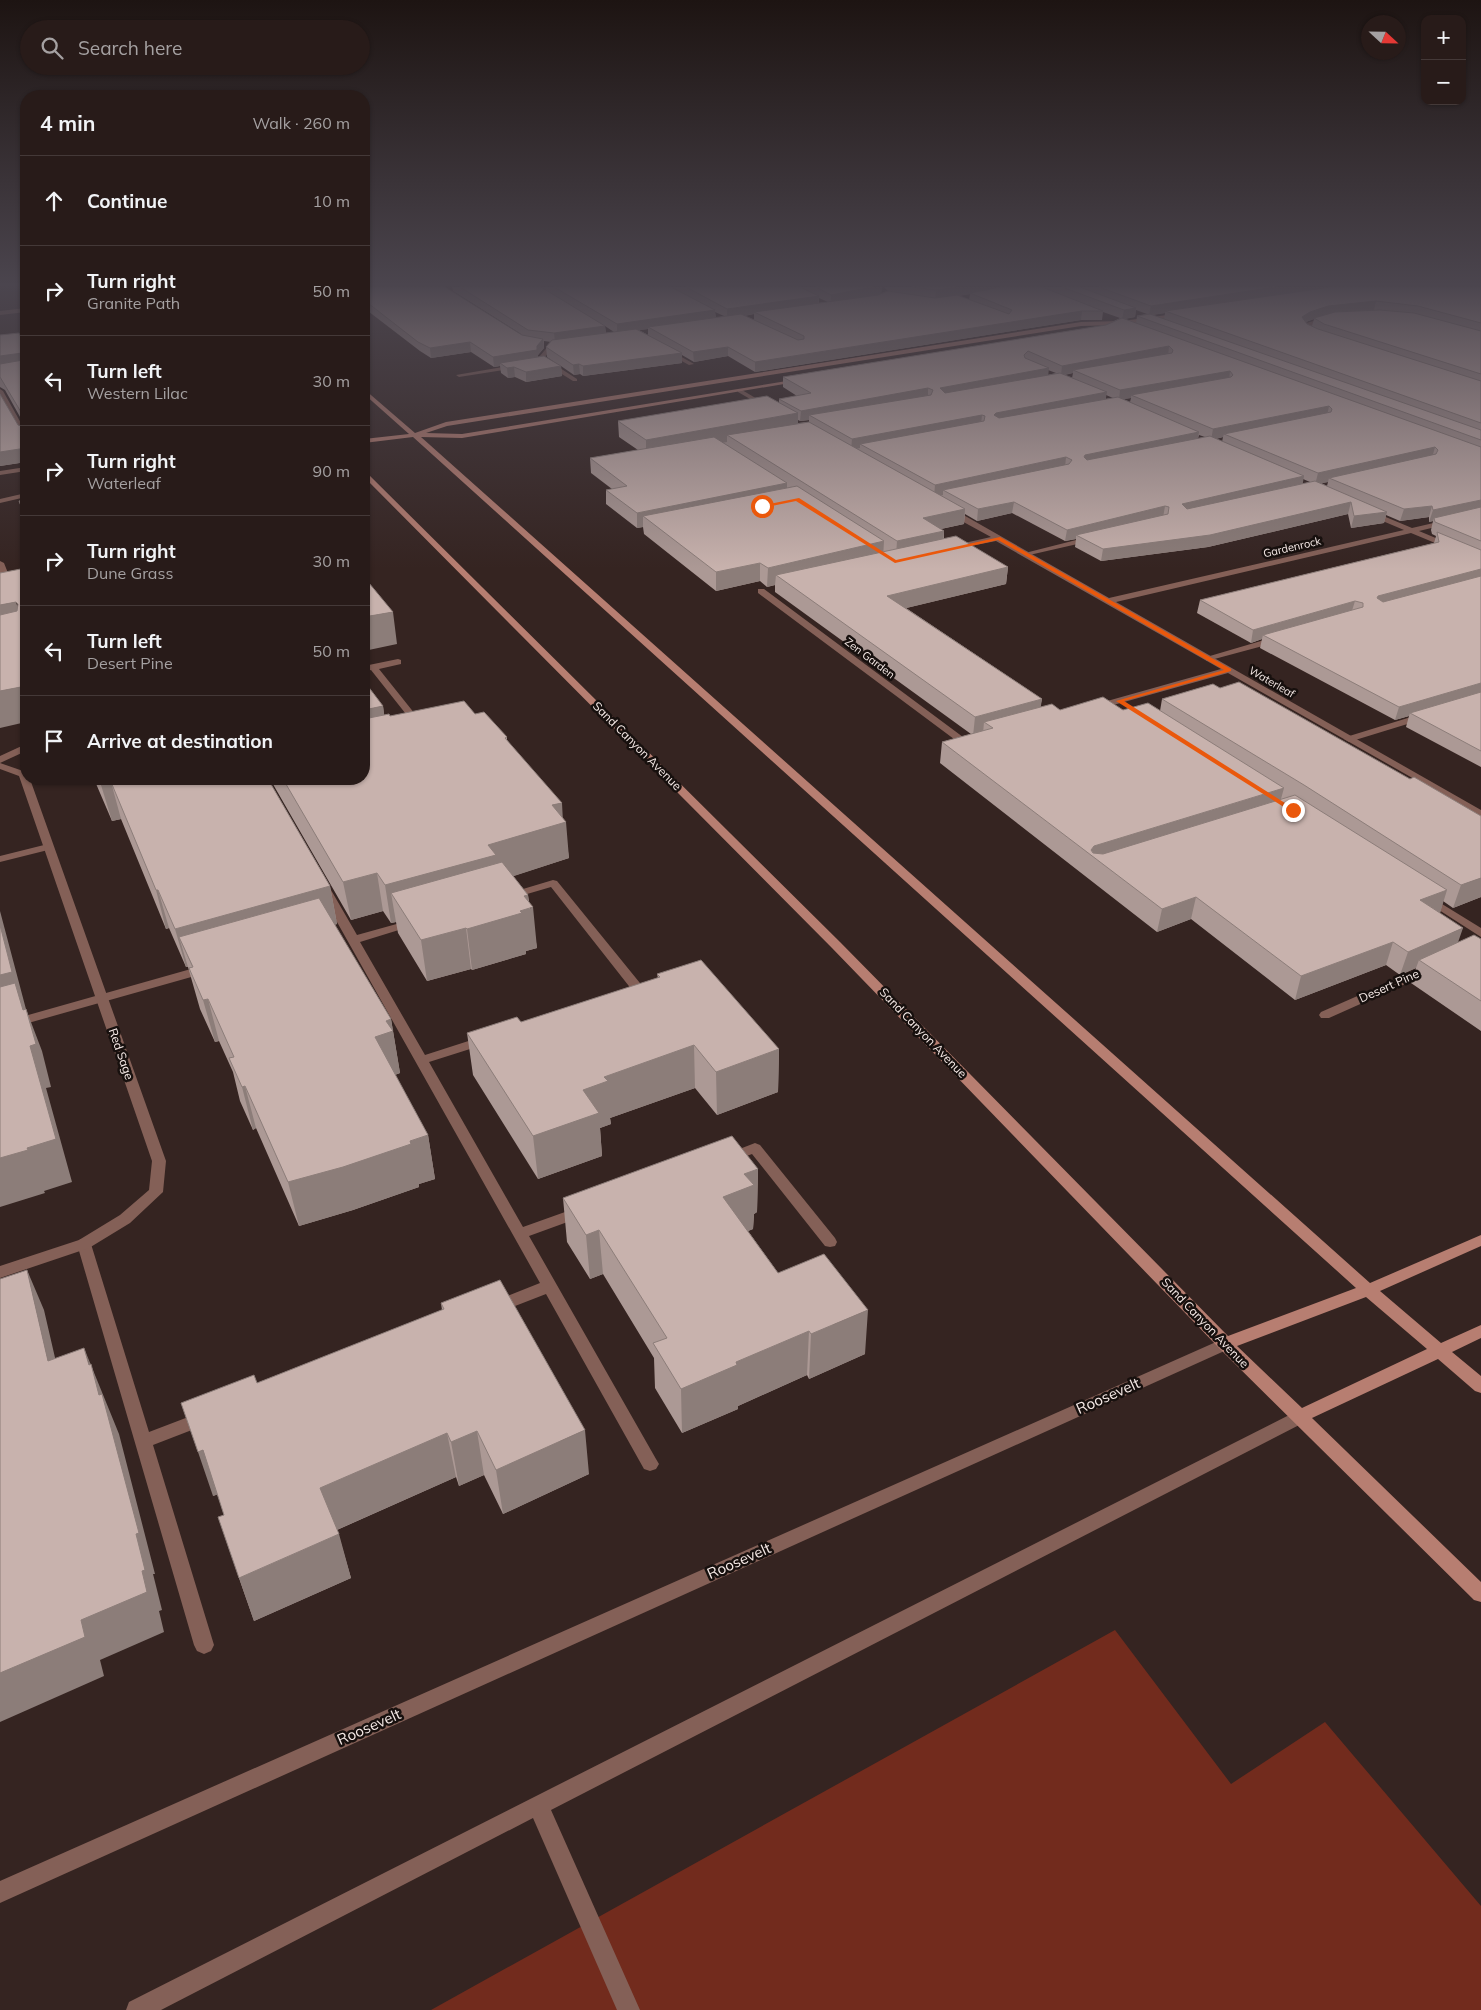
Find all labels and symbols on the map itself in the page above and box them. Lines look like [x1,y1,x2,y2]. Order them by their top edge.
north arrow [1361,15,1406,60]
route start [751,495,774,518]
street label: Gardenrock [1262,533,1323,560]
street label: Zen Garden [842,635,898,681]
street label: Waterleaf [1246,663,1298,701]
street label: Sand Canyon Avenue [590,698,685,793]
route end [1282,799,1305,822]
street label: Desert Pine [1356,966,1421,1005]
street label: Sand Canyon Avenue [877,985,970,1081]
street label: Red Sage [106,1026,137,1082]
street label: Sand Canyon Avenue [1159,1275,1252,1371]
street label: Roosevelt [1073,1373,1143,1418]
street label: Roosevelt [704,1538,774,1583]
street label: Roosevelt [334,1704,404,1749]

